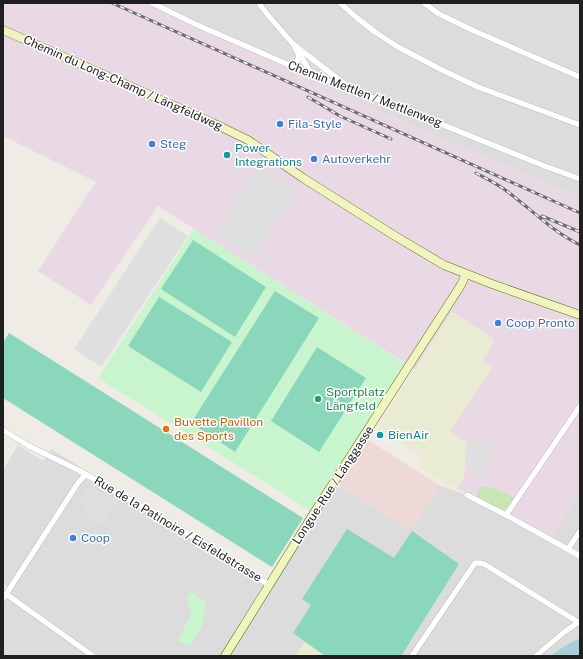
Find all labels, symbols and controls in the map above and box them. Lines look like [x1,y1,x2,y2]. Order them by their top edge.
street label: Chemin du Long-Champ / Längfeldweg [21,33,225,133]
street label: Chemin Mettlen / Mettlenweg [286,58,444,130]
place label: Fila-Style [288,117,342,131]
marker: Fila-Style [275,119,285,129]
place label: Steg [160,137,187,151]
marker: Steg [147,139,157,149]
place label: Power Integrations [235,141,302,169]
marker: Power Integrations [222,150,232,160]
place label: Autoverkehr [322,152,391,166]
marker: Autoverkehr [309,154,319,164]
place label: Coop Pronto [506,316,575,330]
marker: Coop Pronto [493,318,503,328]
place label: Sportplatz Längfeld [326,385,385,413]
marker: Sportplatz Längfeld [313,394,323,404]
place label: Buvette Pavillon des Sports [174,415,263,443]
street label: Longue-Rue / Länggasse [289,423,377,547]
marker: Buvette Pavillon des Sports [161,424,171,434]
place label: BienAir [388,428,429,442]
marker: BienAir [375,430,385,440]
street label: Rue de la Patinoire / Eisfeldstrasse [92,473,264,585]
place label: Coop [81,531,110,545]
marker: Coop [68,533,78,543]

